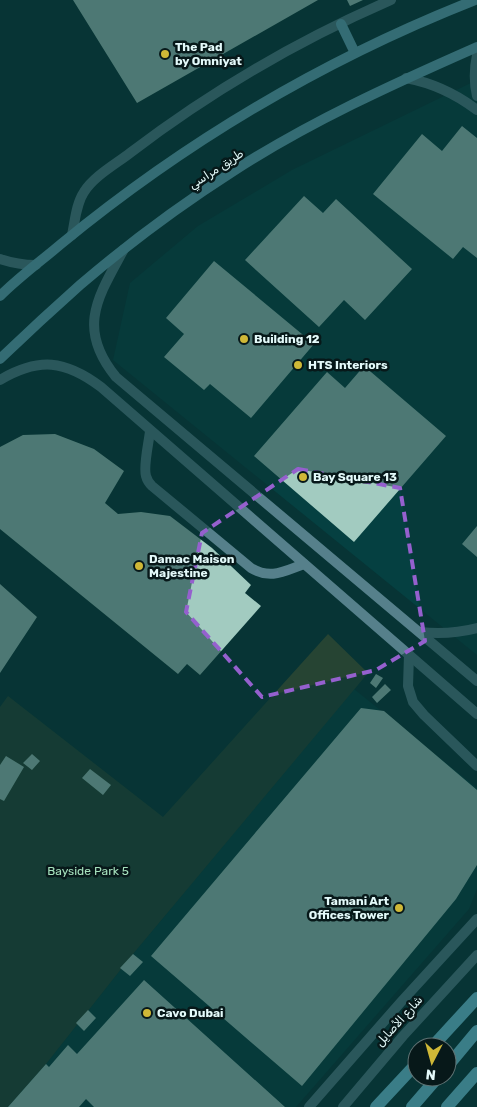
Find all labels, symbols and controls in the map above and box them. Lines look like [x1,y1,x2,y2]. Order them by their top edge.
place label: The Pad by Omniyat [175,40,242,68]
marker: The Pad by Omniyat [159,48,171,60]
street label: طريق مراسي [186,146,247,194]
place label: Building 12 [254,332,320,346]
marker: Building 12 [238,333,250,345]
place label: HTS Interiors [308,358,388,372]
marker: HTS Interiors [292,359,304,371]
place label: Bay Square 13 [313,470,397,484]
marker: Bay Square 13 [297,471,309,483]
place label: Damac Maison Majestine [149,552,235,580]
marker: Damac Maison Majestine [133,560,145,572]
park label: Bayside Park 5 [47,864,129,878]
place label: Tamani Art Offices Tower [309,894,390,922]
marker: Tamani Art Offices Tower [393,902,405,914]
street label: شارع الأصايل [373,993,427,1051]
place label: Cavo Dubai [157,1006,223,1020]
marker: Cavo Dubai [141,1007,153,1019]
north arrow [407,1037,457,1087]
text: N [425,1065,437,1083]

